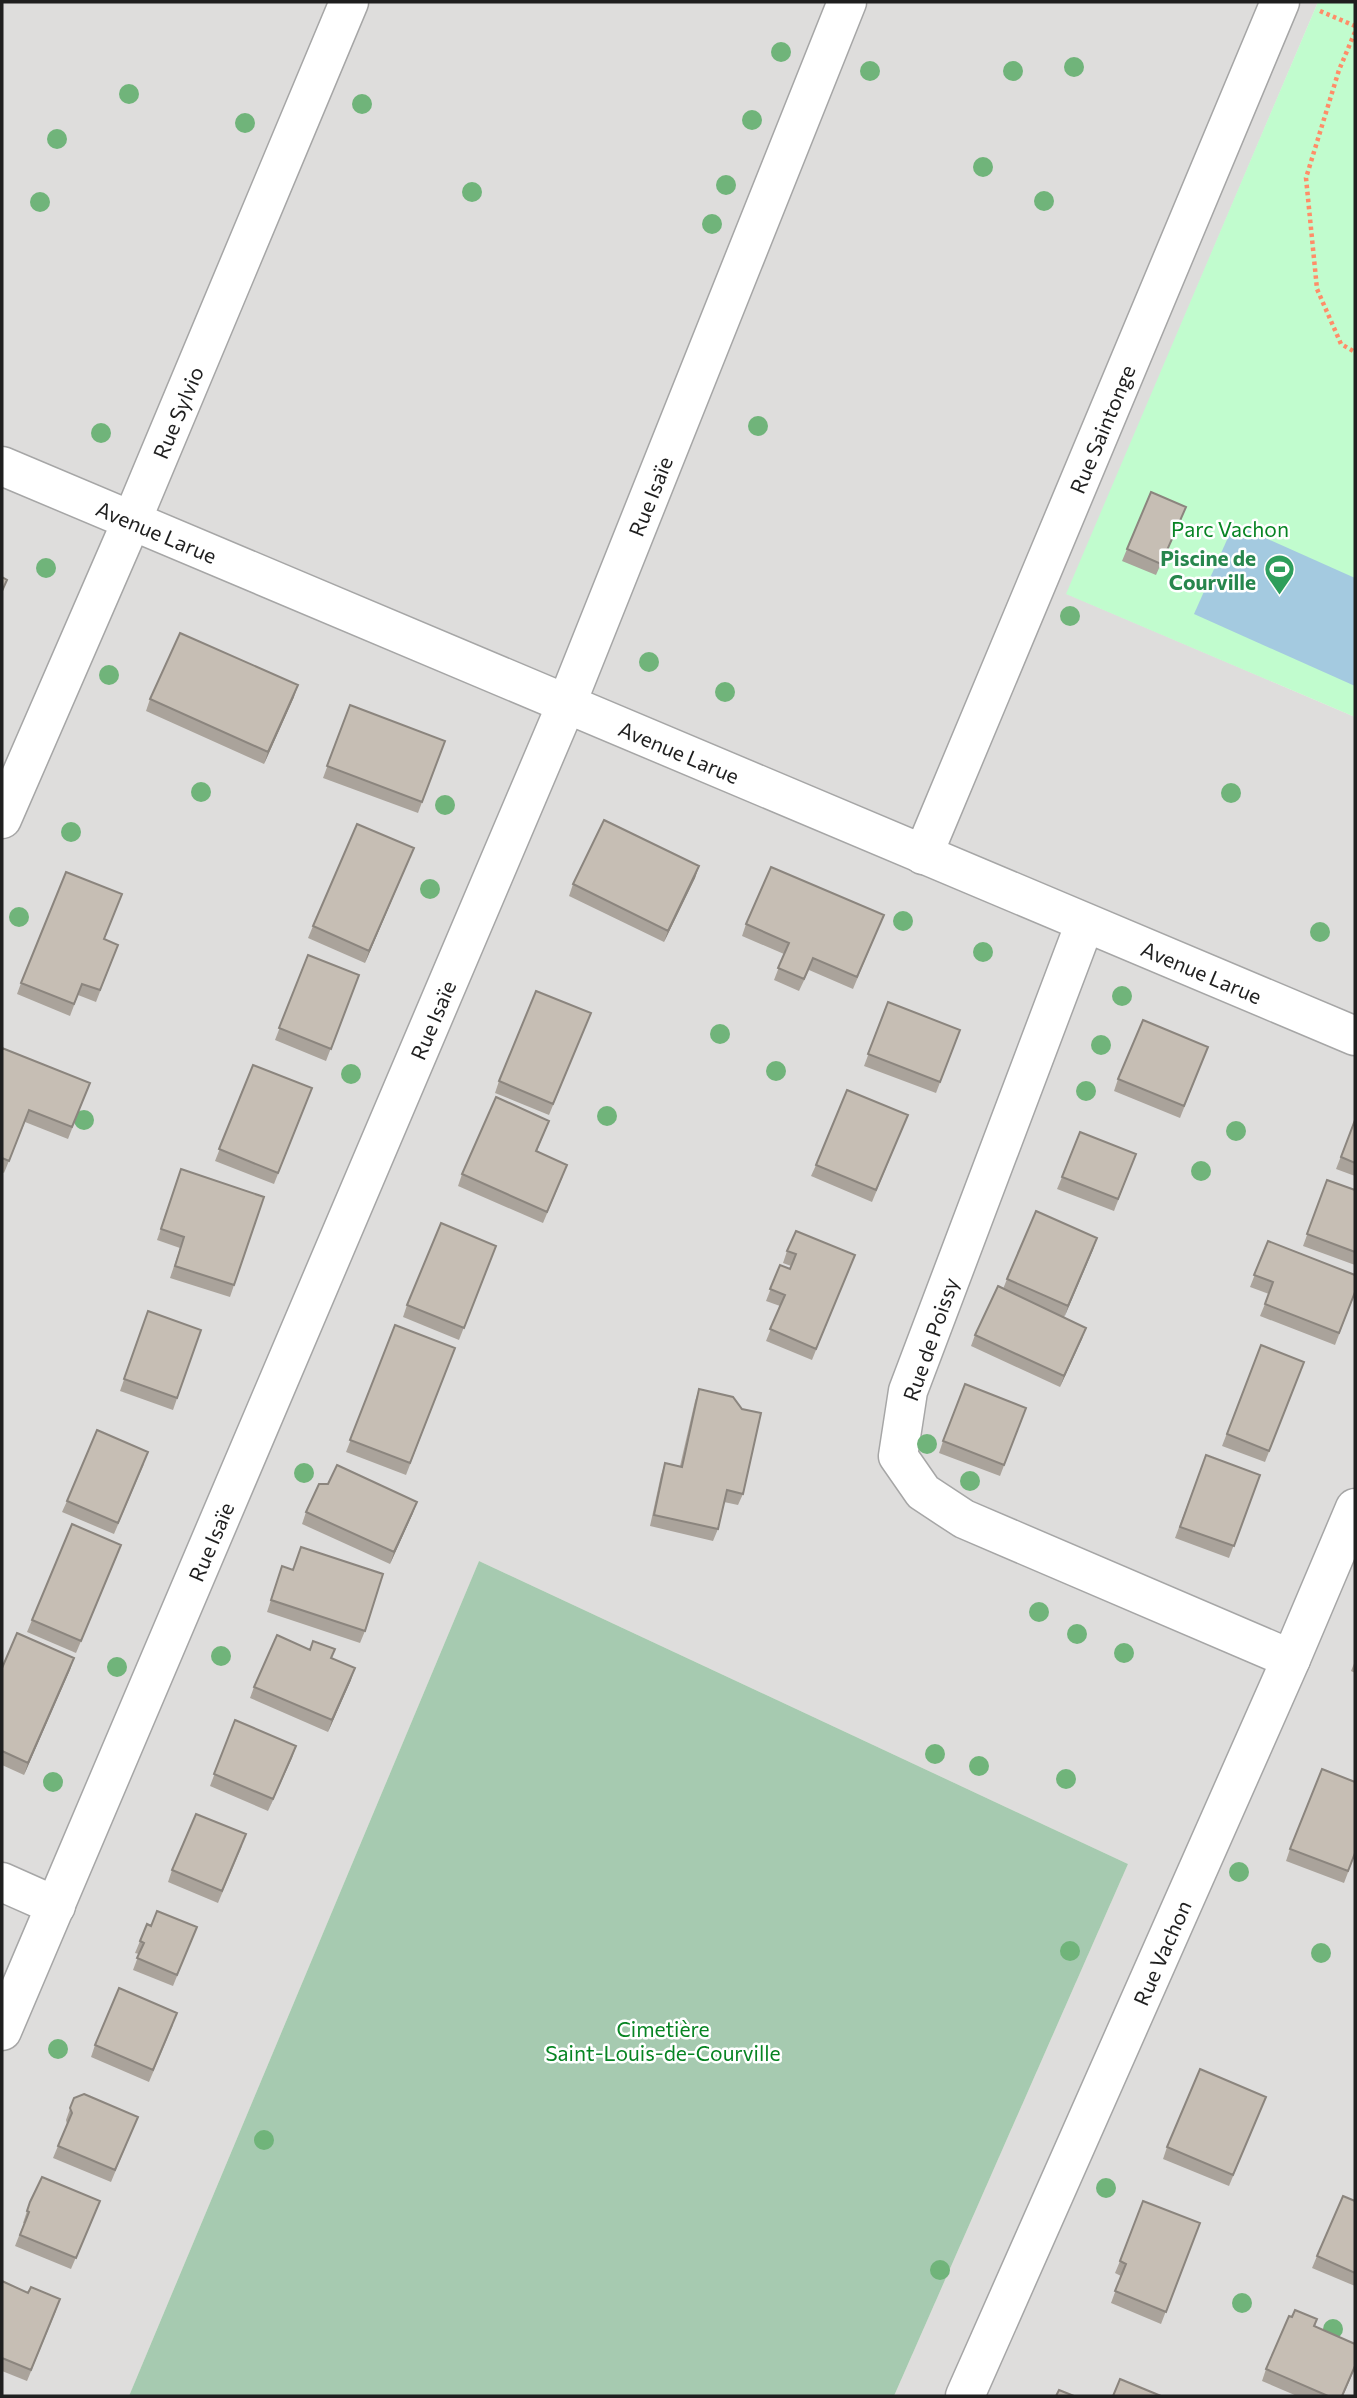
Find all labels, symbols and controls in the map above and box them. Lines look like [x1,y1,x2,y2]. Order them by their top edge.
street label: Rue Saintonge [1063,361,1139,497]
street label: Rue Sylvio [147,362,208,462]
street label: Rue Isaïe [622,453,677,540]
street label: Avenue Larue [93,495,221,568]
park label: Parc Vachon [1171,516,1289,541]
place label: Piscine de Courville [1160,545,1256,594]
sports icon: Piscine de Courville [1262,552,1296,596]
street label: Avenue Larue [615,715,743,788]
street label: Avenue Larue [1138,935,1266,1008]
street label: Rue Isaïe [404,976,460,1063]
street label: Rue de Poissy [897,1274,963,1404]
street label: Rue Isaïe [182,1498,238,1585]
street label: Rue Vachon [1127,1896,1195,2009]
park label: Cimetière Saint-Louis-de-Courville [545,2016,781,2065]

